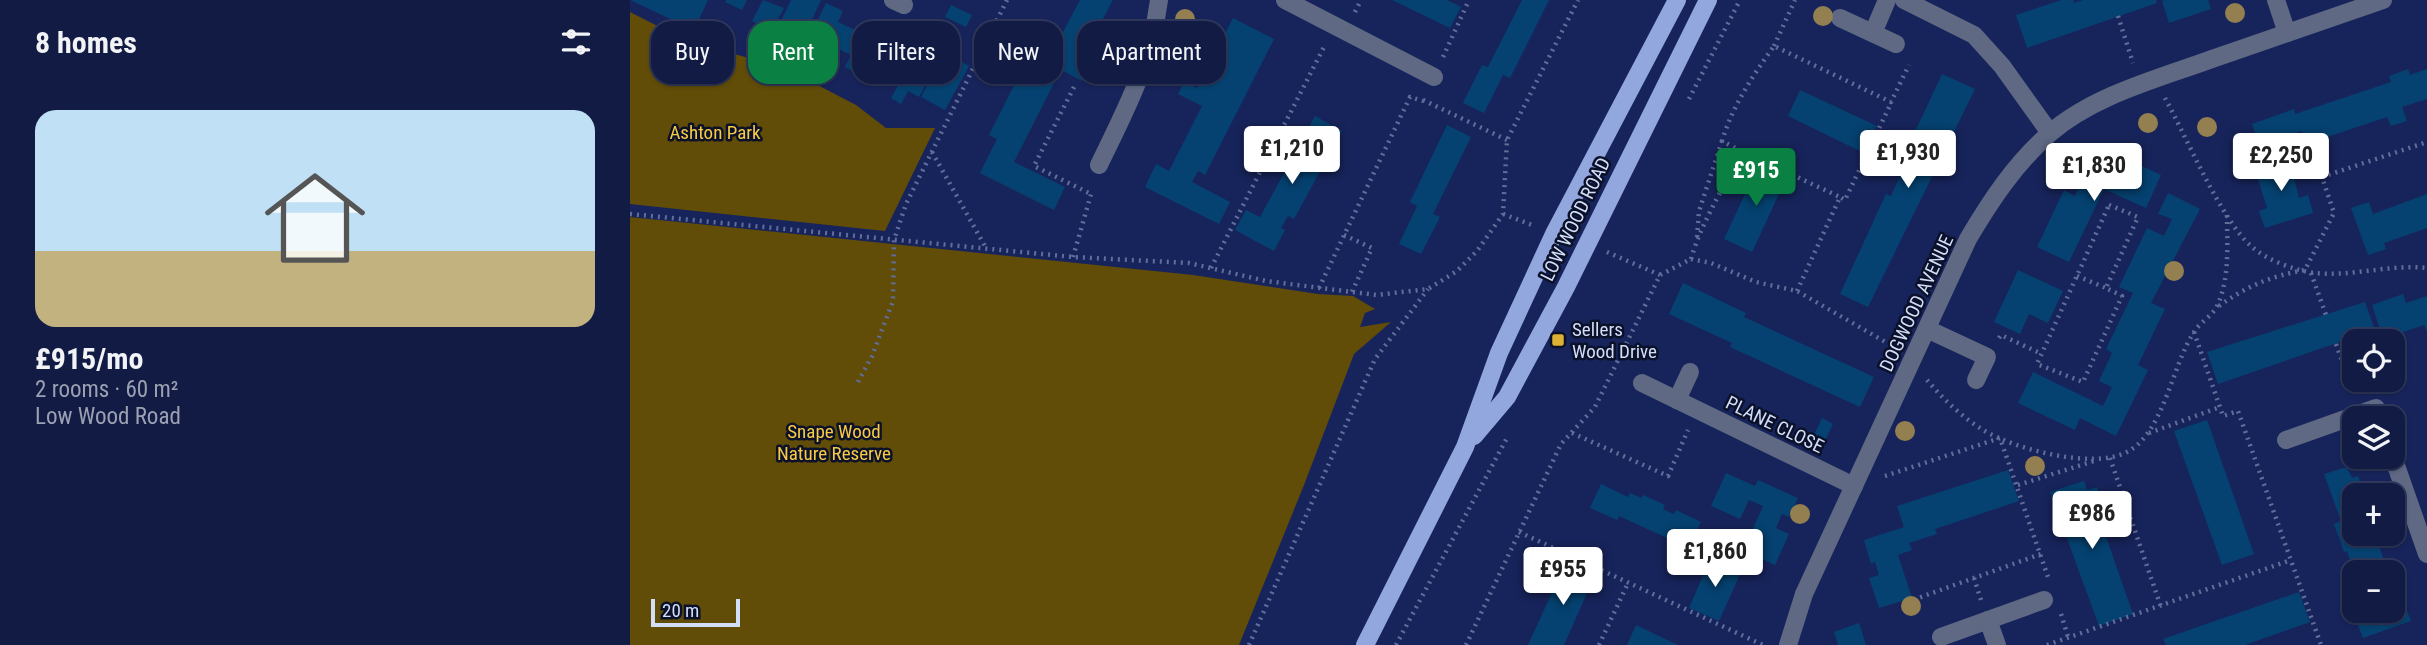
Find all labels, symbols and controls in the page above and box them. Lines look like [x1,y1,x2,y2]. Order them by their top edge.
chip: Buy [651,21,734,84]
chip: Rent [748,21,838,84]
chip: Filters [852,21,960,84]
chip: New [974,21,1063,84]
chip: Apartment [1077,21,1226,84]
icon: filters [557,23,595,61]
text: 8 homes [35,25,137,60]
park label: Ashton Park [669,121,761,144]
pin: £1,210 [1235,127,1349,186]
pin: £1,930 [1851,130,1965,190]
pin: £2,250 [2224,134,2338,193]
text: £1,210 [1260,135,1324,162]
text: £1,930 [1876,139,1940,166]
text: £2,250 [2249,142,2313,169]
pin: £1,830 [2037,144,2151,203]
pin: £915 [1715,148,1797,208]
text: £1,830 [2062,152,2126,179]
street label: LOW WOOD ROAD [1536,154,1615,285]
icon: home [252,155,378,281]
text: £915 [1733,157,1779,184]
street label: DOGWOOD AVENUE [1875,231,1958,375]
place label: Sellers Wood Drive [1572,318,1657,363]
map controls [2342,329,2405,623]
button: locate [2342,329,2405,392]
marker: Sellers Wood Drive [1550,332,1566,348]
text: £915/mo [35,341,143,376]
text: 2 rooms · 60 m² [35,376,178,403]
street label: PLANE CLOSE [1722,391,1828,458]
text: Low Wood Road [35,403,181,430]
button: layers [2342,406,2405,469]
park label: Snape Wood Nature Reserve [777,420,891,465]
button: + [2342,483,2405,546]
pin: £986 [2051,491,2133,551]
text: £986 [2069,500,2115,527]
pin: £1,860 [1658,530,1772,589]
text: £1,860 [1683,538,1747,565]
pin: £955 [1522,548,1604,607]
text: £955 [1540,556,1586,583]
button: − [2342,560,2405,623]
scale bar [651,596,740,628]
text: 20 m [662,599,699,622]

